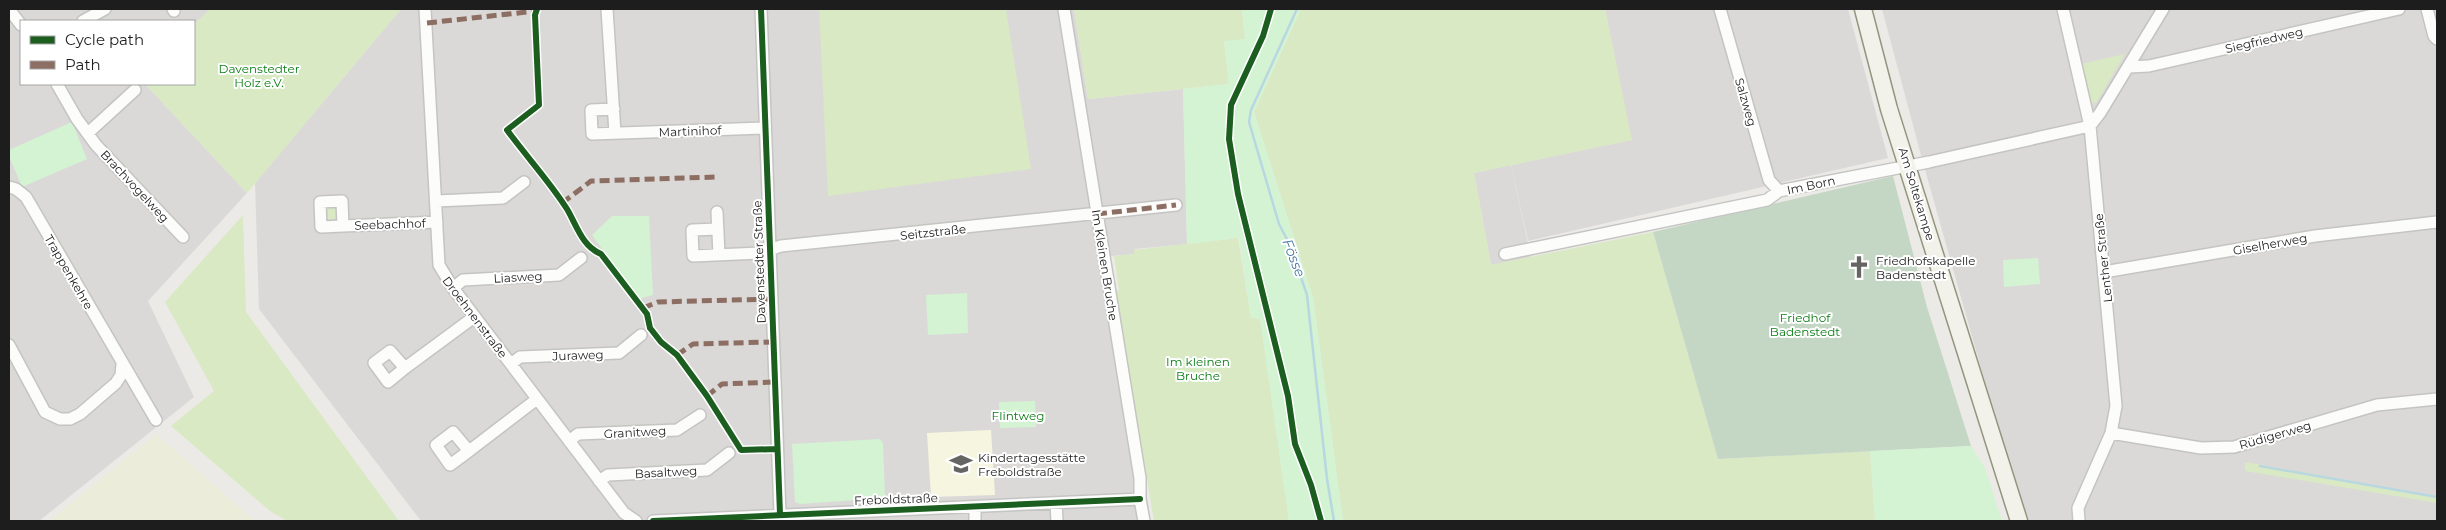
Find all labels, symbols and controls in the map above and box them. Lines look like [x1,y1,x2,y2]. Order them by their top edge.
legend [20,20,195,85]
street label: Siegfriedweg [2224,24,2304,56]
text: Cycle path [65,30,144,49]
text: Path [65,55,101,74]
park label: Davenstedter Holz e.V. [218,61,300,90]
street label: Salzweg [1732,76,1760,128]
street label: Martinihof [658,122,723,140]
street label: Am Soltekampe [1896,146,1938,242]
street label: Brachvogelweg [98,147,172,225]
street label: Im Born [1786,173,1836,197]
street label: Davenstedter Straße [749,200,769,324]
street label: Im Kleinen Bruche [1089,208,1121,322]
street label: Lenther Straße [2091,213,2115,303]
street label: Seebachhof [354,215,427,233]
street label: Seitzstraße [899,221,967,243]
street label: Giselherweg [2232,230,2308,258]
street label: Trappenkehre [42,232,96,312]
water label: Fösse [1279,236,1309,280]
place label: Friedhofskapelle Badenstedt [1876,253,1976,282]
church icon: Friedhofskapelle Badenstedt [1846,254,1872,280]
street label: Liasweg [493,268,543,286]
street label: Droehnenstraße [439,273,511,361]
park label: Friedhof Badenstedt [1770,310,1840,339]
street label: Juraweg [551,347,604,363]
park label: Im kleinen Bruche [1166,354,1230,383]
park label: Flintweg [992,408,1044,423]
street label: Rüdigerweg [2237,418,2313,452]
street label: Granitweg [603,423,667,441]
place label: Kindertagesstätte Freboldstraße [978,450,1085,479]
school or university icon: Kindertagesstätte Freboldstraße [948,451,974,477]
street label: Basaltweg [634,463,698,481]
street label: Freboldstraße [854,490,938,508]

